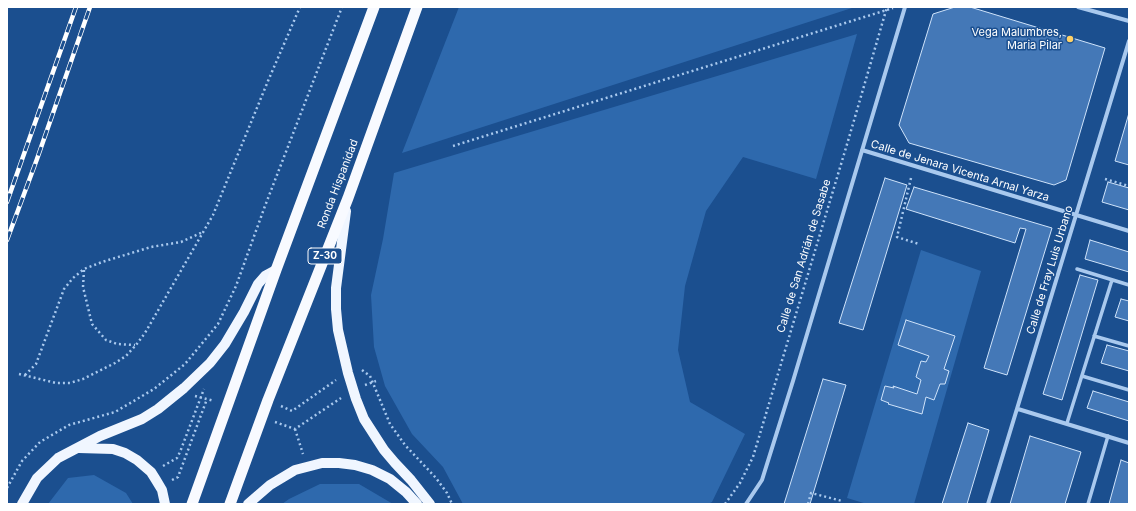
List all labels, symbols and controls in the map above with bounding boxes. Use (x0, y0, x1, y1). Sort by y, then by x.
place label: Vega Malumbres, Maria Pilar (972, 26, 1062, 52)
marker: Vega Malumbres, Maria Pilar (1065, 34, 1075, 44)
street label: Calle de Jenara Vicenta Arnal Yarza (869, 137, 1051, 205)
street label: Ronda Hispanidad (315, 138, 361, 230)
street label: Calle de San Adrián de Sasabe (774, 178, 834, 334)
street label: Calle de Fray Luis Urbano (1024, 204, 1076, 336)
road number: Z-30 (308, 248, 342, 264)

